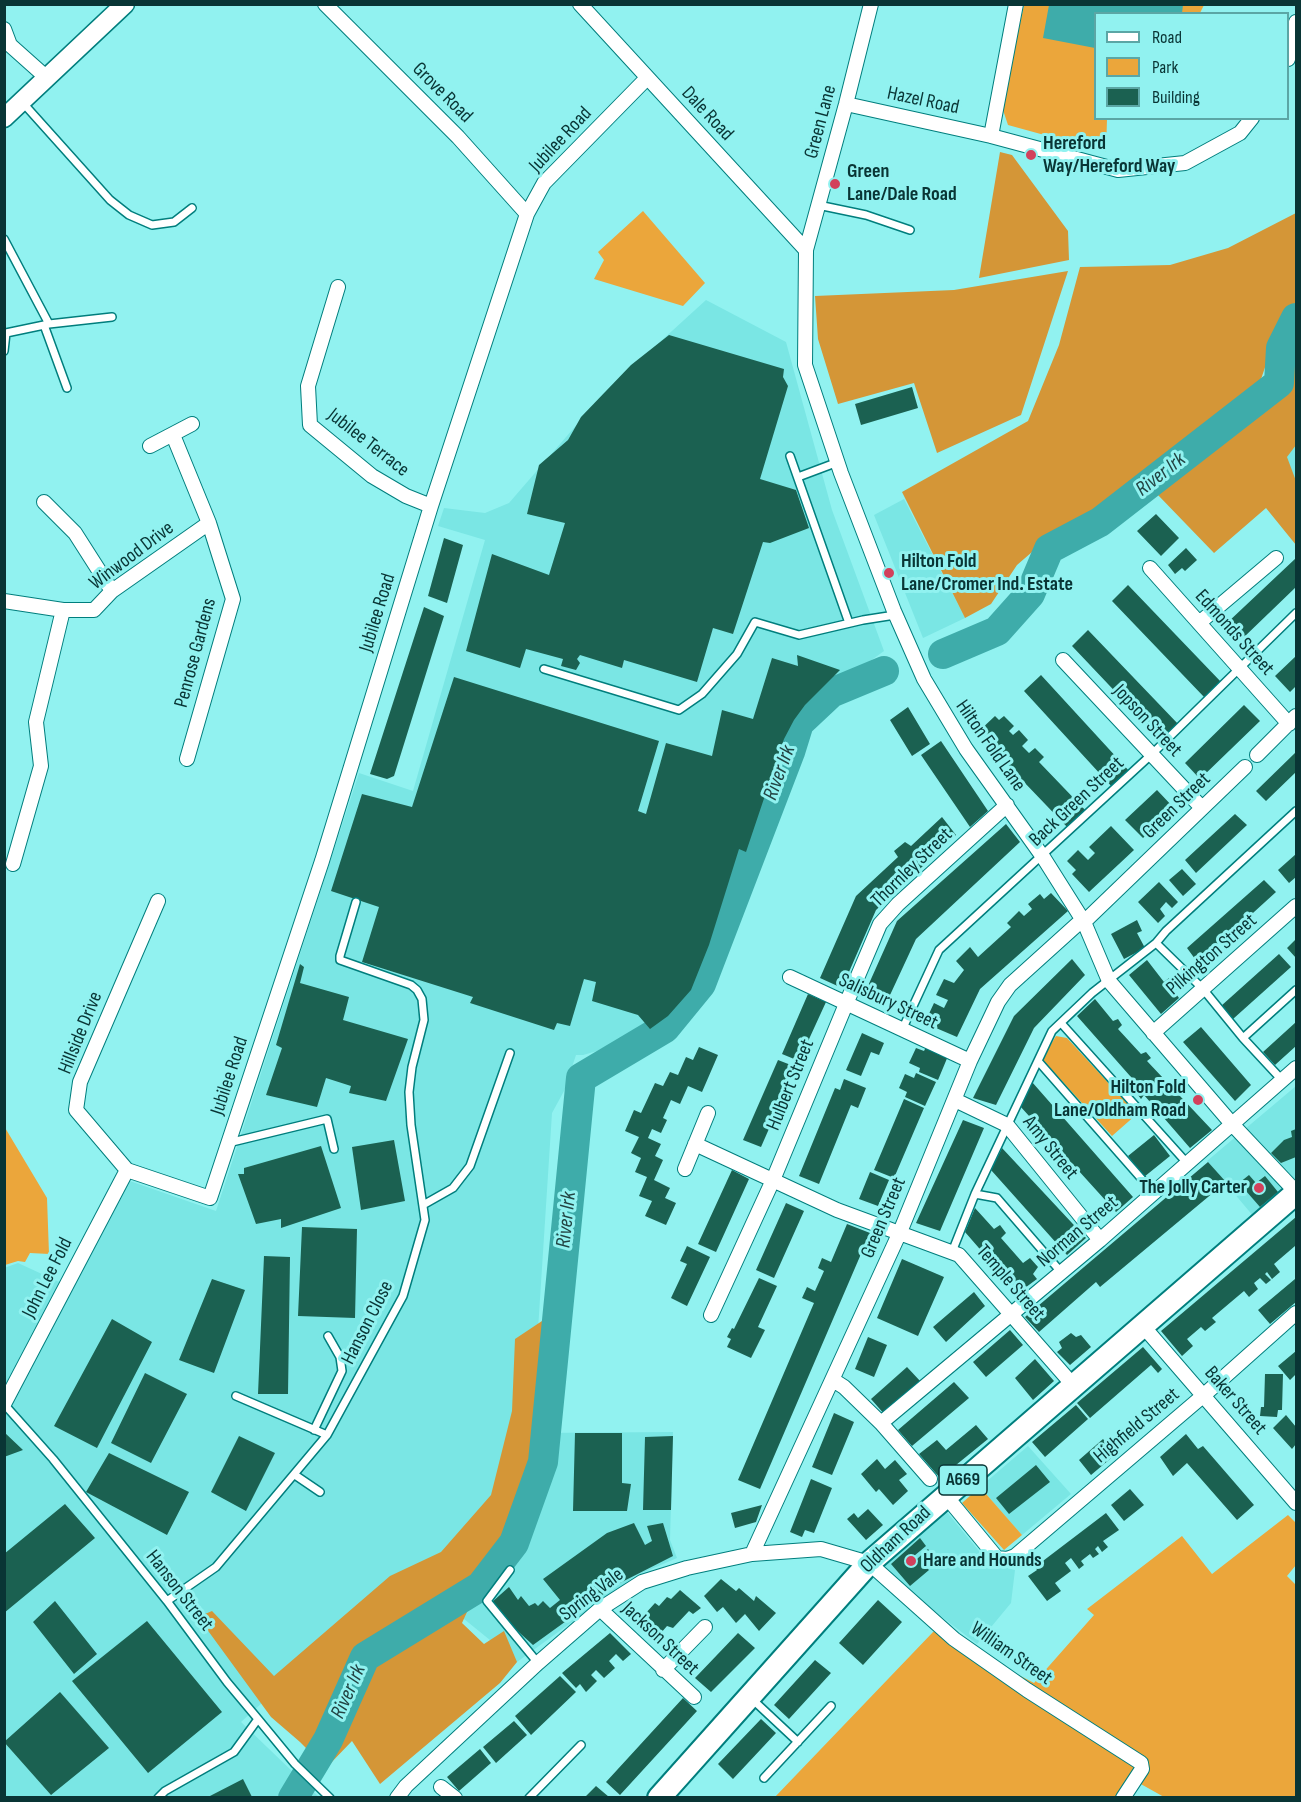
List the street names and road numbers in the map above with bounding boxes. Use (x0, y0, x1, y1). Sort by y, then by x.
street label: Grove Road (407, 58, 477, 128)
street label: Dale Road (676, 82, 738, 146)
street label: Hazel Road (885, 82, 961, 120)
street label: Green Lane (800, 83, 842, 161)
street label: Jubilee Road (525, 102, 597, 178)
street label: Jubilee Terrace (322, 404, 414, 482)
street label: Winwood Drive (85, 516, 179, 596)
street label: Jubilee Road (355, 571, 401, 655)
street label: Edmonds Street (1189, 585, 1279, 681)
street label: Penrose Gardens (170, 596, 222, 710)
street label: Jopson Street (1107, 680, 1187, 762)
street label: Hilton Fold Lane (950, 696, 1030, 796)
street label: Back Green Street (1025, 752, 1129, 852)
street label: Green Street (1138, 768, 1216, 844)
street label: Thornley Street (866, 823, 958, 913)
street label: Pilkington Street (1162, 909, 1262, 1001)
street label: Salisbury Street (834, 969, 942, 1035)
street label: Hillside Drive (54, 988, 108, 1078)
street label: Jubilee Road (206, 1034, 254, 1118)
street label: Hulbert Street (762, 1036, 820, 1134)
street label: Amy Street (1017, 1111, 1083, 1185)
street label: Green Street (856, 1174, 912, 1262)
street label: Norman Street (1032, 1191, 1124, 1273)
street label: John Lee Fold (18, 1234, 78, 1322)
street label: Temple Street (970, 1240, 1050, 1326)
street label: Hanson Close (337, 1277, 399, 1369)
street label: Baker Street (1199, 1362, 1271, 1440)
street label: Highfield Street (1089, 1383, 1185, 1469)
road number: A669 (939, 1465, 987, 1495)
street label: Oldham Road (856, 1501, 936, 1579)
street label: Hanson Street (140, 1546, 218, 1636)
street label: Spring Vale (555, 1563, 629, 1627)
street label: Jackson Street (616, 1597, 704, 1681)
street label: William Street (966, 1617, 1056, 1691)

